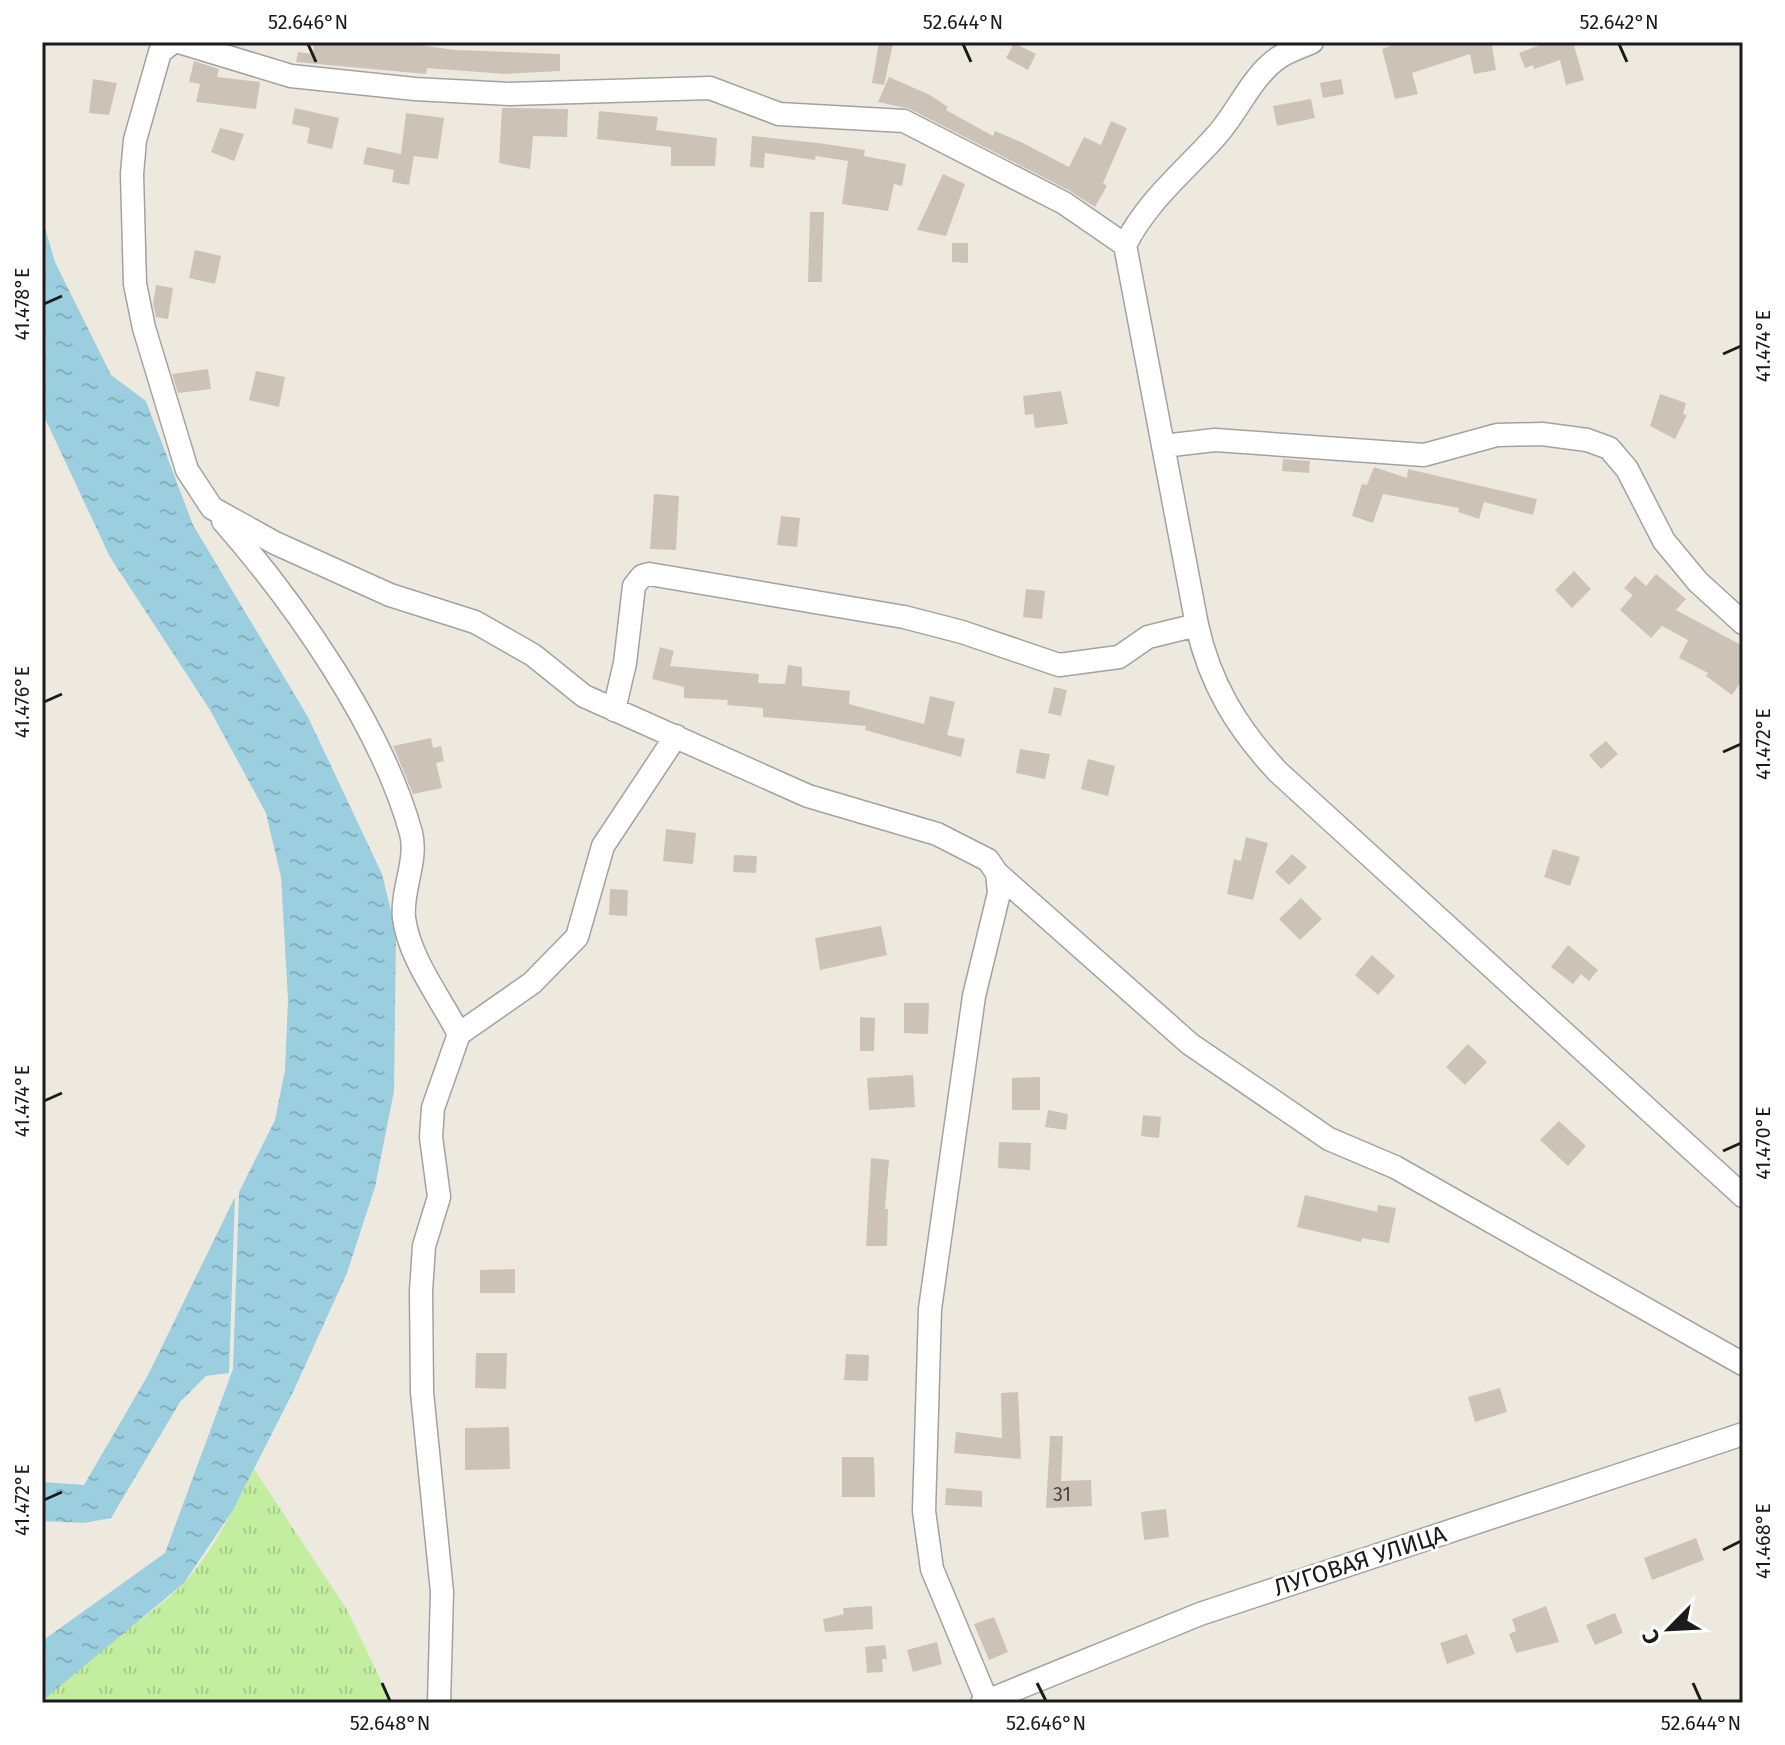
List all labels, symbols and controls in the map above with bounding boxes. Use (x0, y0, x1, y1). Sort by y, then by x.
text: 52.646°N (268, 10, 348, 34)
text: 52.644°N (923, 10, 1003, 34)
text: 52.642°N (1579, 10, 1659, 34)
text: 41.478°E (10, 267, 34, 341)
text: 41.474°E (1751, 310, 1775, 382)
text: 41.476°E (10, 666, 34, 738)
text: 41.472°E (1751, 708, 1775, 780)
text: 41.474°E (10, 1065, 34, 1137)
text: 41.470°E (1751, 1106, 1775, 1180)
text: 41.472°E (10, 1464, 34, 1536)
house number: 31 (1053, 1482, 1071, 1506)
text: 41.468°E (1751, 1503, 1775, 1579)
street label: ЛУГОВАЯ УЛИЦА (1270, 1520, 1450, 1602)
north arrow (1629, 1589, 1709, 1669)
text: С (1636, 1625, 1666, 1648)
text: 52.648°N (350, 1711, 430, 1735)
text: 52.646°N (1006, 1711, 1086, 1735)
text: 52.644°N (1661, 1711, 1741, 1735)

